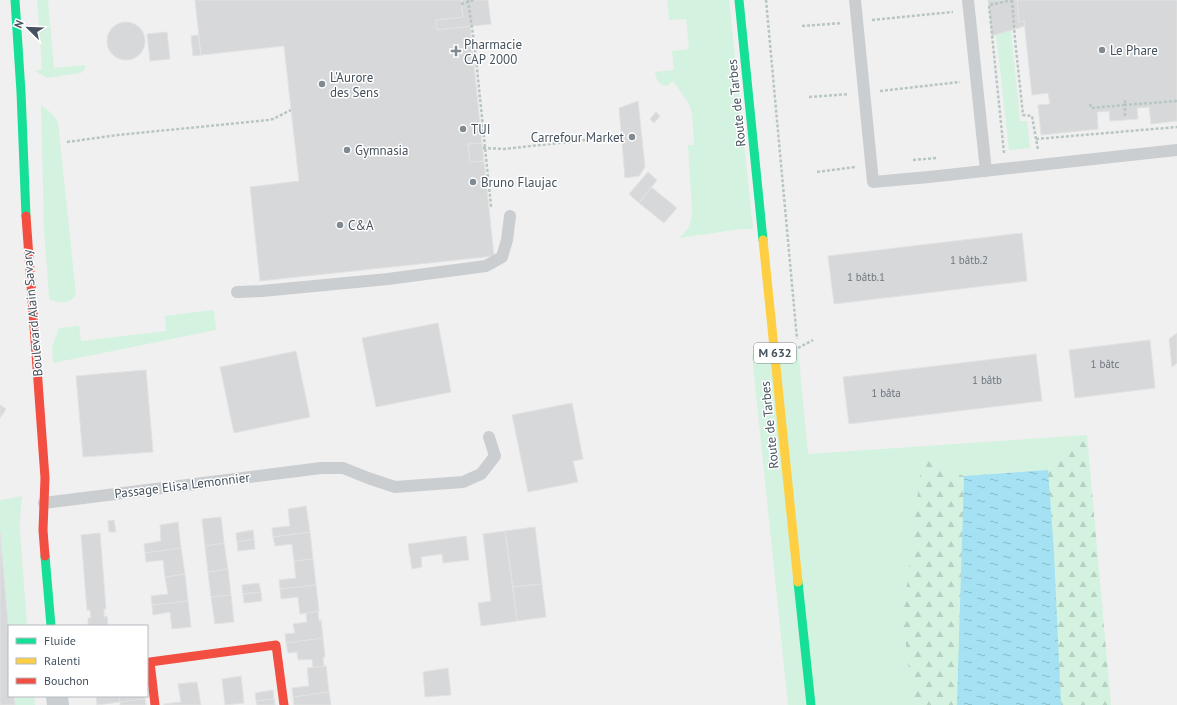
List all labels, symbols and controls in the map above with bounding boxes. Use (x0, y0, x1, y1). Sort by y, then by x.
north arrow (8, 8, 48, 48)
text: N (11, 18, 27, 30)
place label: Pharmacie CAP 2000 (464, 36, 522, 68)
place label: Le Phare (1110, 42, 1158, 59)
marker: Le Phare (1097, 45, 1107, 55)
marker: Pharmacie CAP 2000 (451, 46, 461, 56)
street label: Route de Tarbes (723, 58, 750, 148)
place label: L'Aurore des Sens (330, 69, 379, 101)
marker: L'Aurore des Sens (317, 79, 327, 89)
place label: TUI (471, 121, 490, 138)
marker: TUI (458, 124, 468, 134)
place label: Carrefour Market (531, 129, 625, 146)
marker: Carrefour Market (627, 132, 637, 142)
place label: Gymnasia (355, 142, 409, 159)
marker: Gymnasia (342, 145, 352, 155)
place label: Bruno Flaujac (481, 174, 557, 191)
marker: Bruno Flaujac (468, 177, 478, 187)
place label: C&A (348, 217, 374, 234)
marker: C&A (335, 220, 345, 230)
street label: Boulevard Alain Savary (18, 249, 47, 377)
house number: 1 bâtb.2 (950, 253, 988, 267)
house number: 1 bâtb.1 (847, 270, 885, 284)
road number: M 632 (754, 343, 796, 363)
house number: 1 bâtc (1091, 357, 1119, 371)
house number: 1 bâtb (972, 373, 1002, 387)
street label: Route de Tarbes (756, 380, 783, 470)
house number: 1 bâta (871, 386, 901, 400)
street label: Passage Elisa Lemonnier (113, 469, 251, 502)
legend (8, 625, 148, 697)
text: Fluide (44, 633, 76, 648)
text: Ralenti (44, 653, 80, 668)
text: Bouchon (44, 673, 89, 688)

